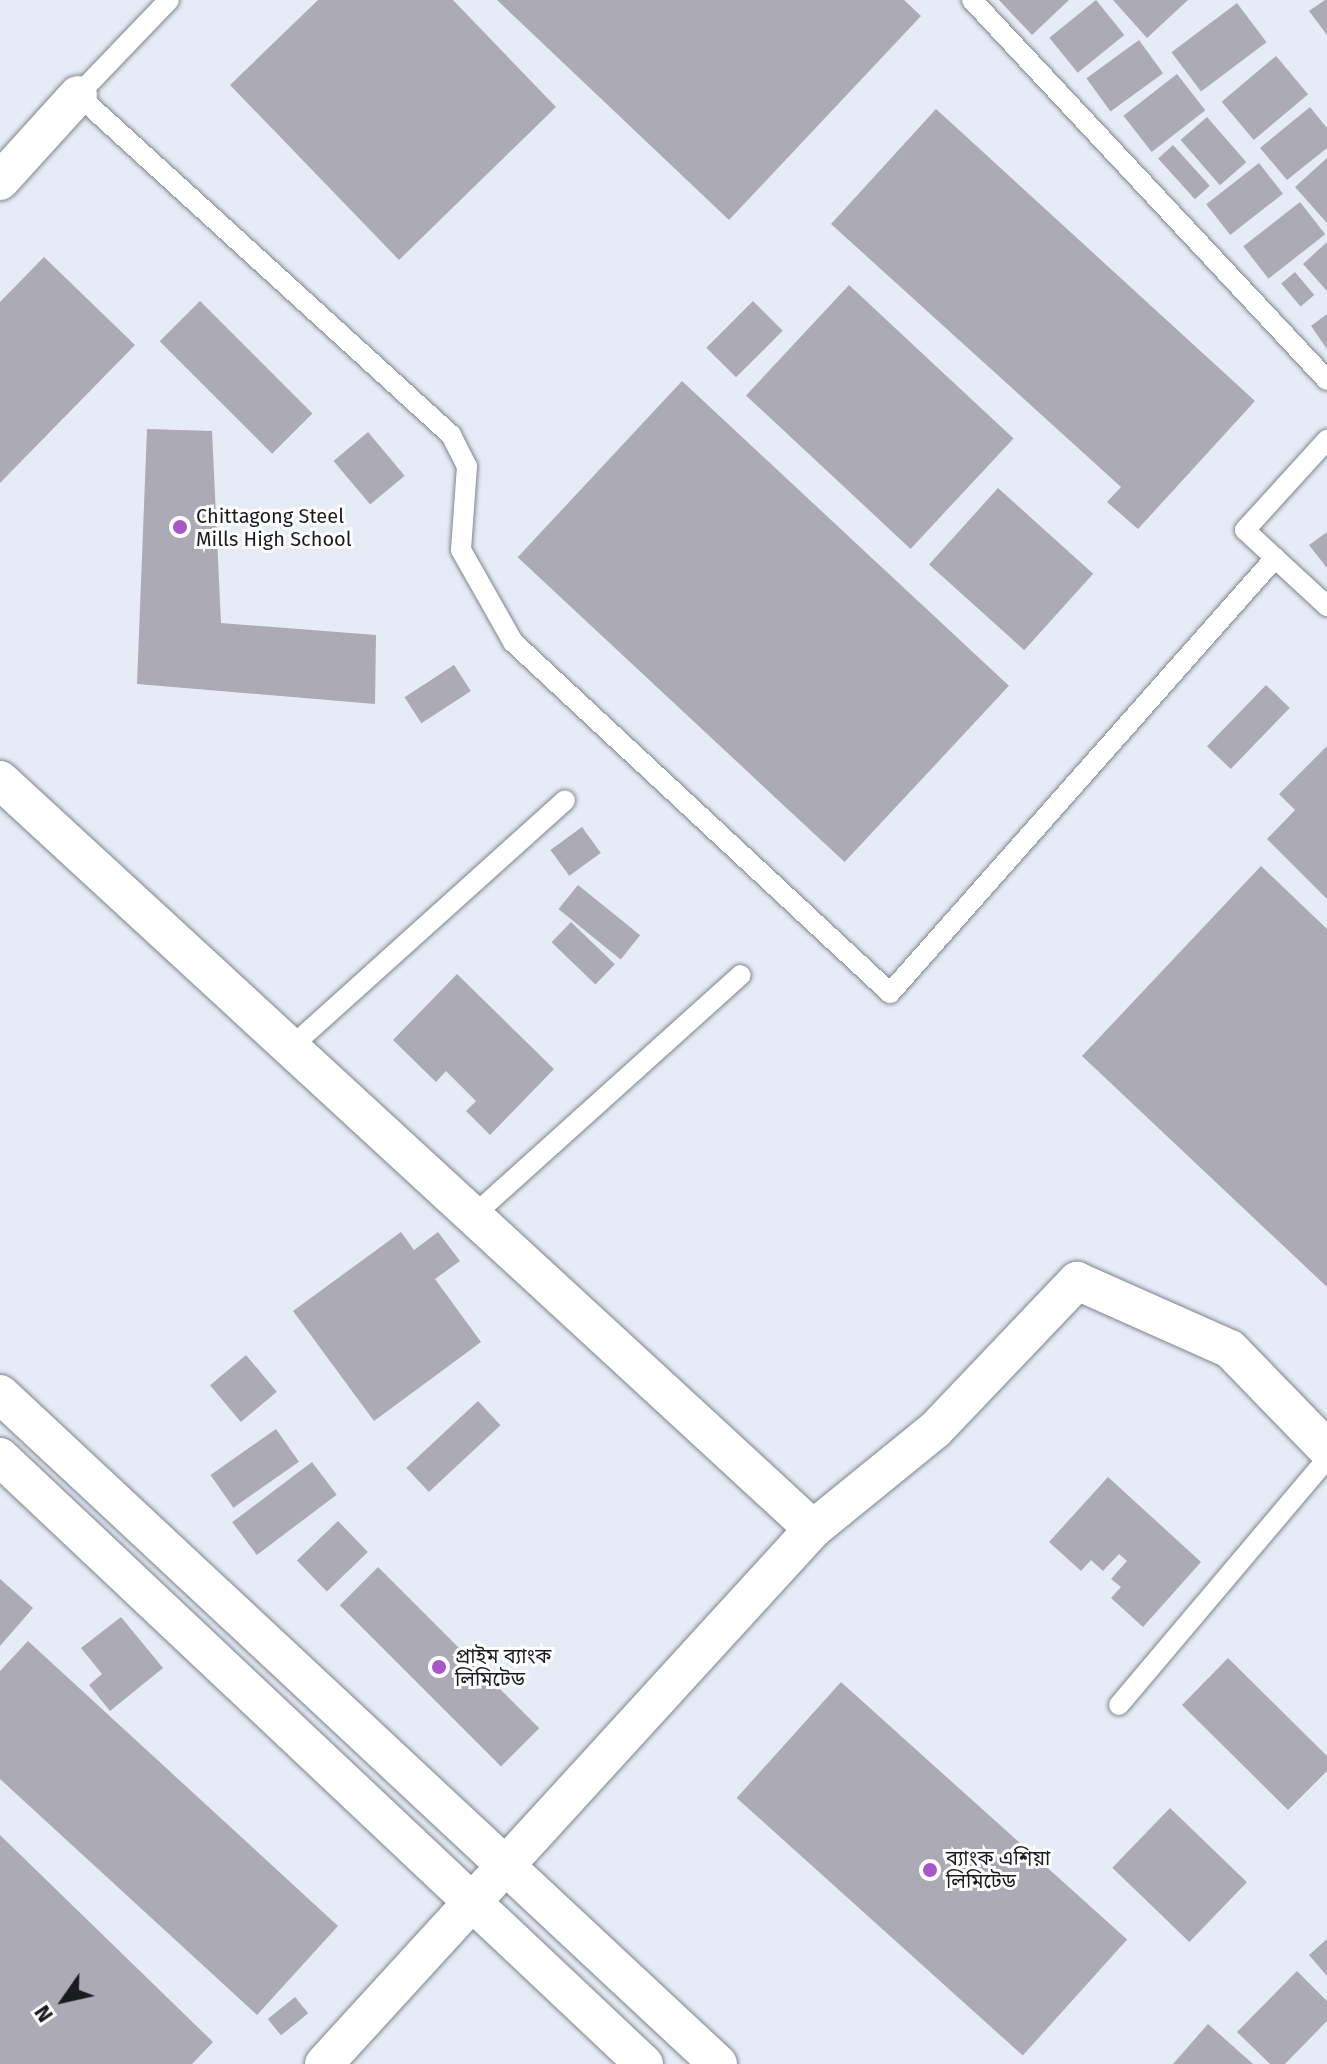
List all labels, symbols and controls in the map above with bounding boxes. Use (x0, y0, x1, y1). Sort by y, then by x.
place label: Chittagong Steel Mills High School (196, 504, 352, 551)
marker: Chittagong Steel Mills High School (171, 518, 189, 536)
place label: প্রাইম ব্যাংক লিমিটেড (455, 1644, 551, 1691)
marker: প্রাইম ব্যাংক লিমিটেড (430, 1658, 448, 1676)
place label: ব্যাংক এশিয়া লিমিটেড (946, 1846, 1050, 1893)
marker: ব্যাংক এশিয়া লিমিটেড (921, 1861, 939, 1879)
north arrow (24, 1960, 104, 2040)
text: N (28, 2000, 59, 2027)

